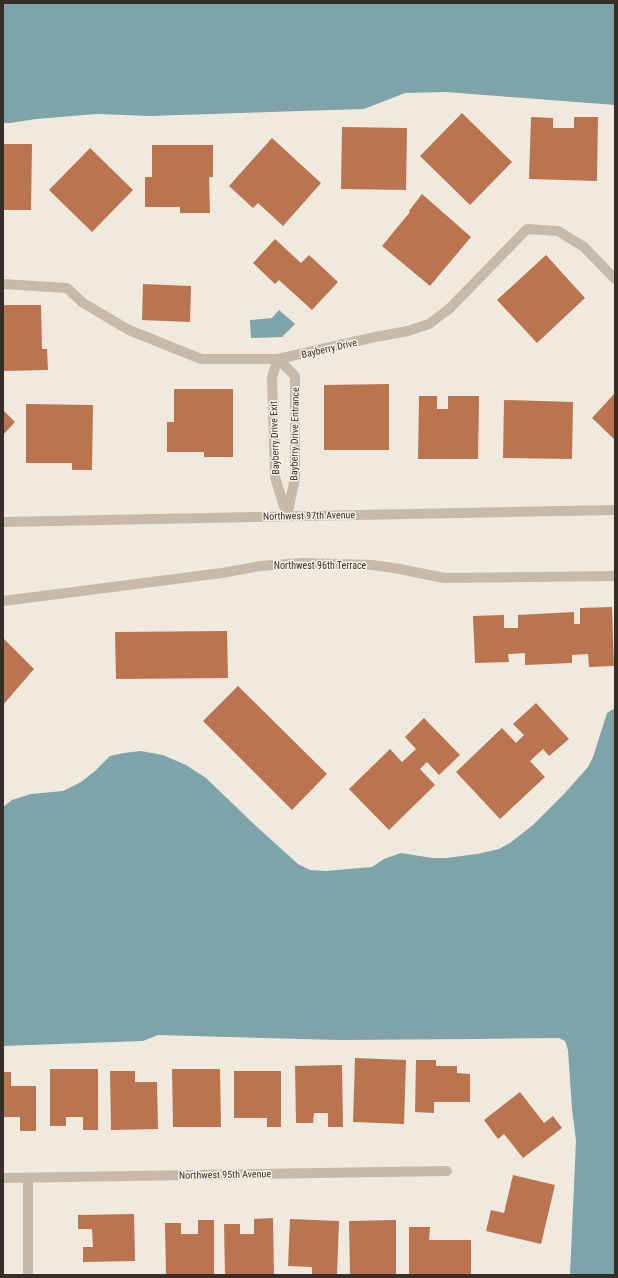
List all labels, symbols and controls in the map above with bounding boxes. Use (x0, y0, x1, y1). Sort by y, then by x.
street label: Bayberry Drive (300, 337, 358, 360)
street label: Bayberry Drive Entrance (288, 387, 301, 481)
street label: Bayberry Drive Exit (268, 401, 281, 475)
street label: Northwest 97th Avenue (263, 509, 355, 522)
street label: Northwest 96th Terrace (274, 560, 367, 571)
street label: Northwest 95th Avenue (179, 1168, 271, 1181)

